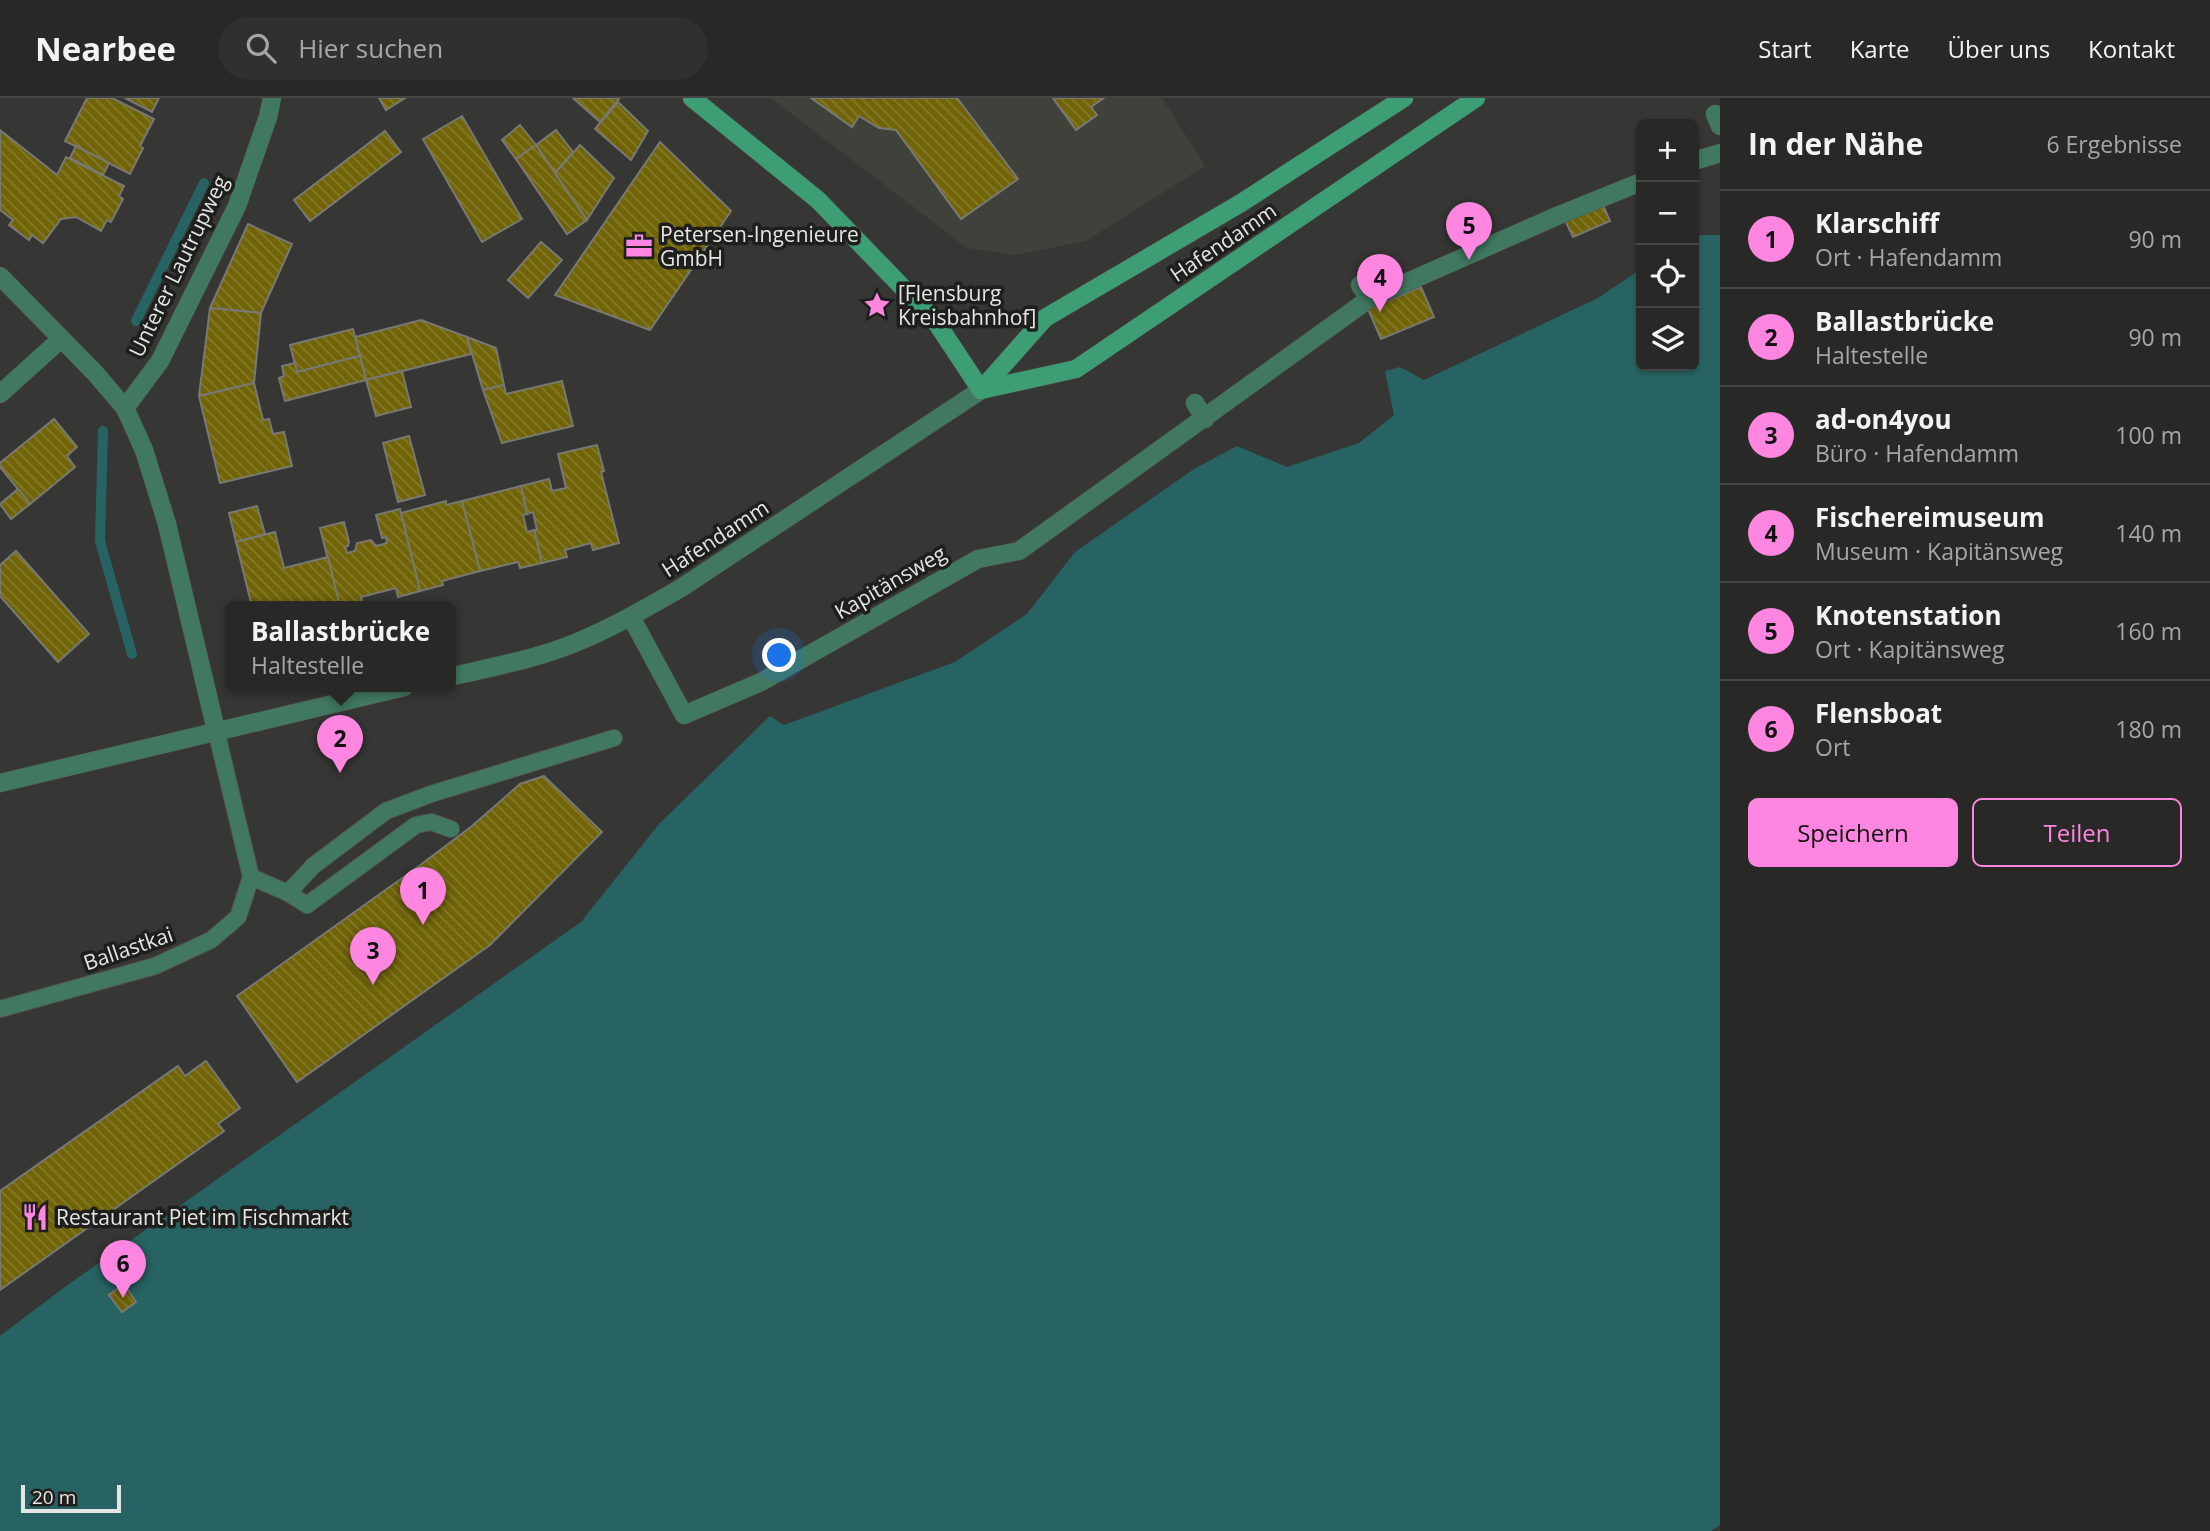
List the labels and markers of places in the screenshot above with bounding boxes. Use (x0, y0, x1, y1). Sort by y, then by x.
pin: 5 (1446, 202, 1492, 260)
place label: Petersen-Ingenieure GmbH (660, 220, 859, 272)
office icon: Petersen-Ingenieure GmbH (624, 231, 654, 261)
pin: 4 (1357, 254, 1403, 312)
place label: [Flensburg Kreisbahnhof] (898, 279, 1036, 331)
place icon: [Flensburg Kreisbahnhof] (862, 290, 892, 320)
pin: 2 (317, 715, 363, 773)
pin: 1 (400, 867, 446, 925)
pin: 3 (350, 927, 396, 985)
restaurant icon: Restaurant Piet im Fischmarkt (20, 1202, 50, 1232)
place label: Restaurant Piet im Fischmarkt (56, 1203, 349, 1231)
pin: 6 (100, 1240, 146, 1298)

